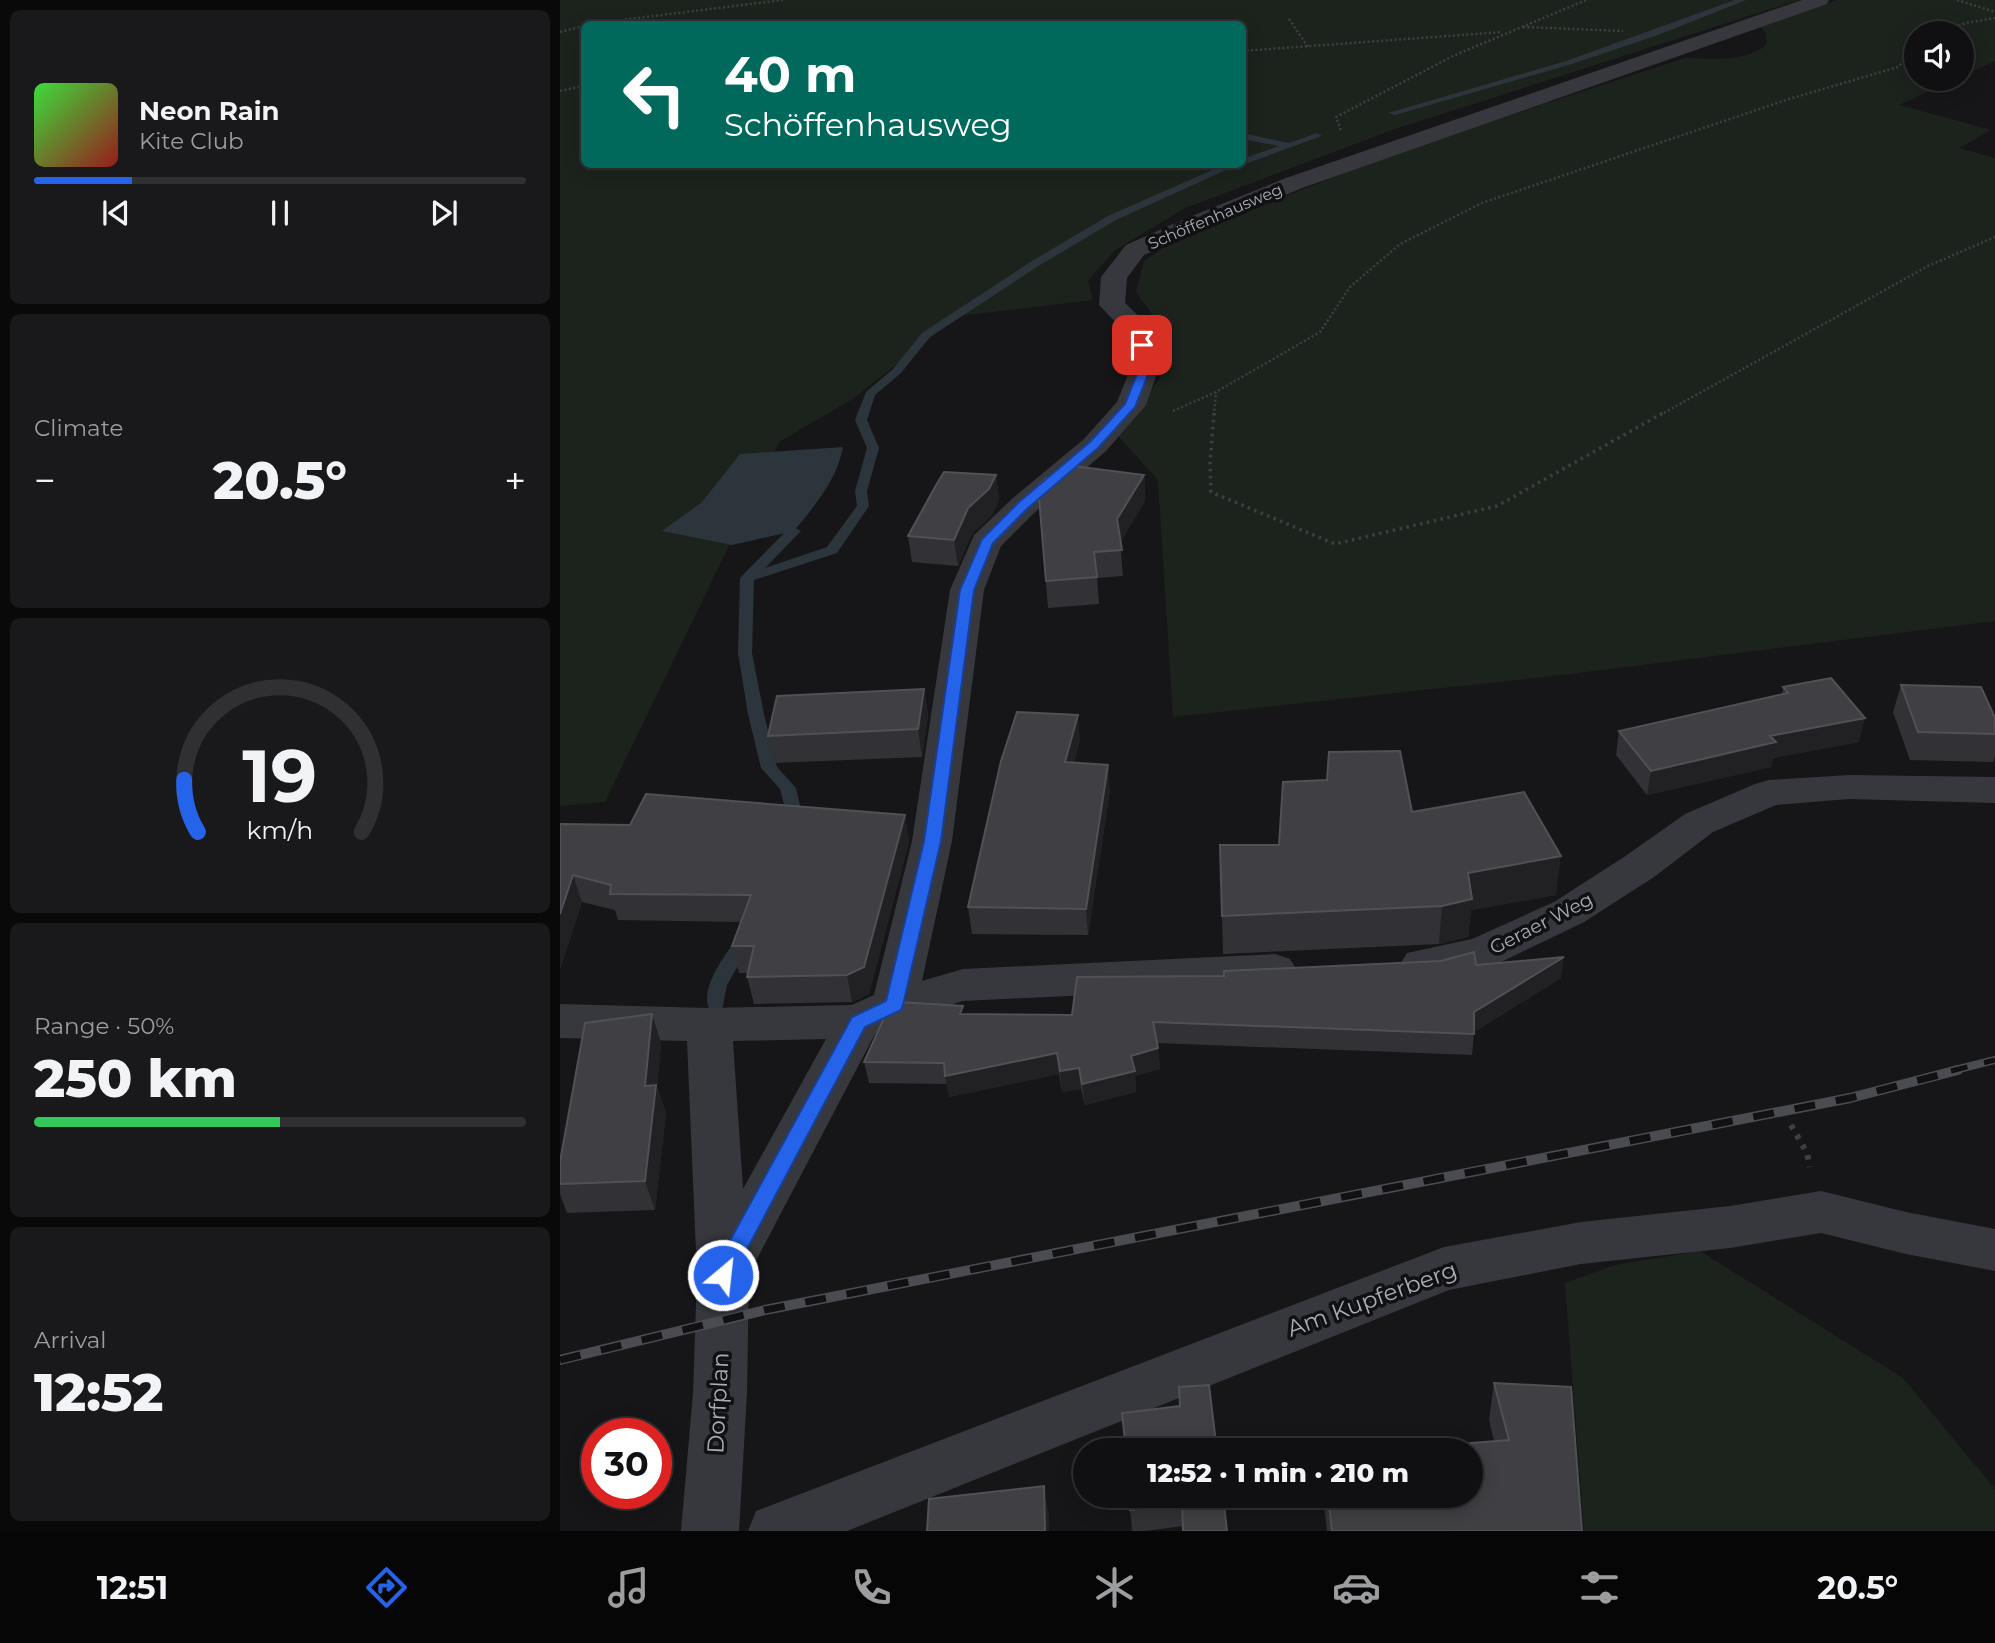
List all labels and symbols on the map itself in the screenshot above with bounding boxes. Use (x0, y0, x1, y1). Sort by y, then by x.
street label: Schöffenhausweg (1145, 180, 1285, 253)
pin (1112, 315, 1172, 375)
street label: Geraer Weg (1486, 888, 1597, 959)
position arrow (686, 1238, 760, 1312)
street label: Am Kupferberg (1283, 1255, 1461, 1343)
street label: Dorfplan (701, 1352, 735, 1454)
speed limit sign: 30 (581, 1418, 672, 1509)

